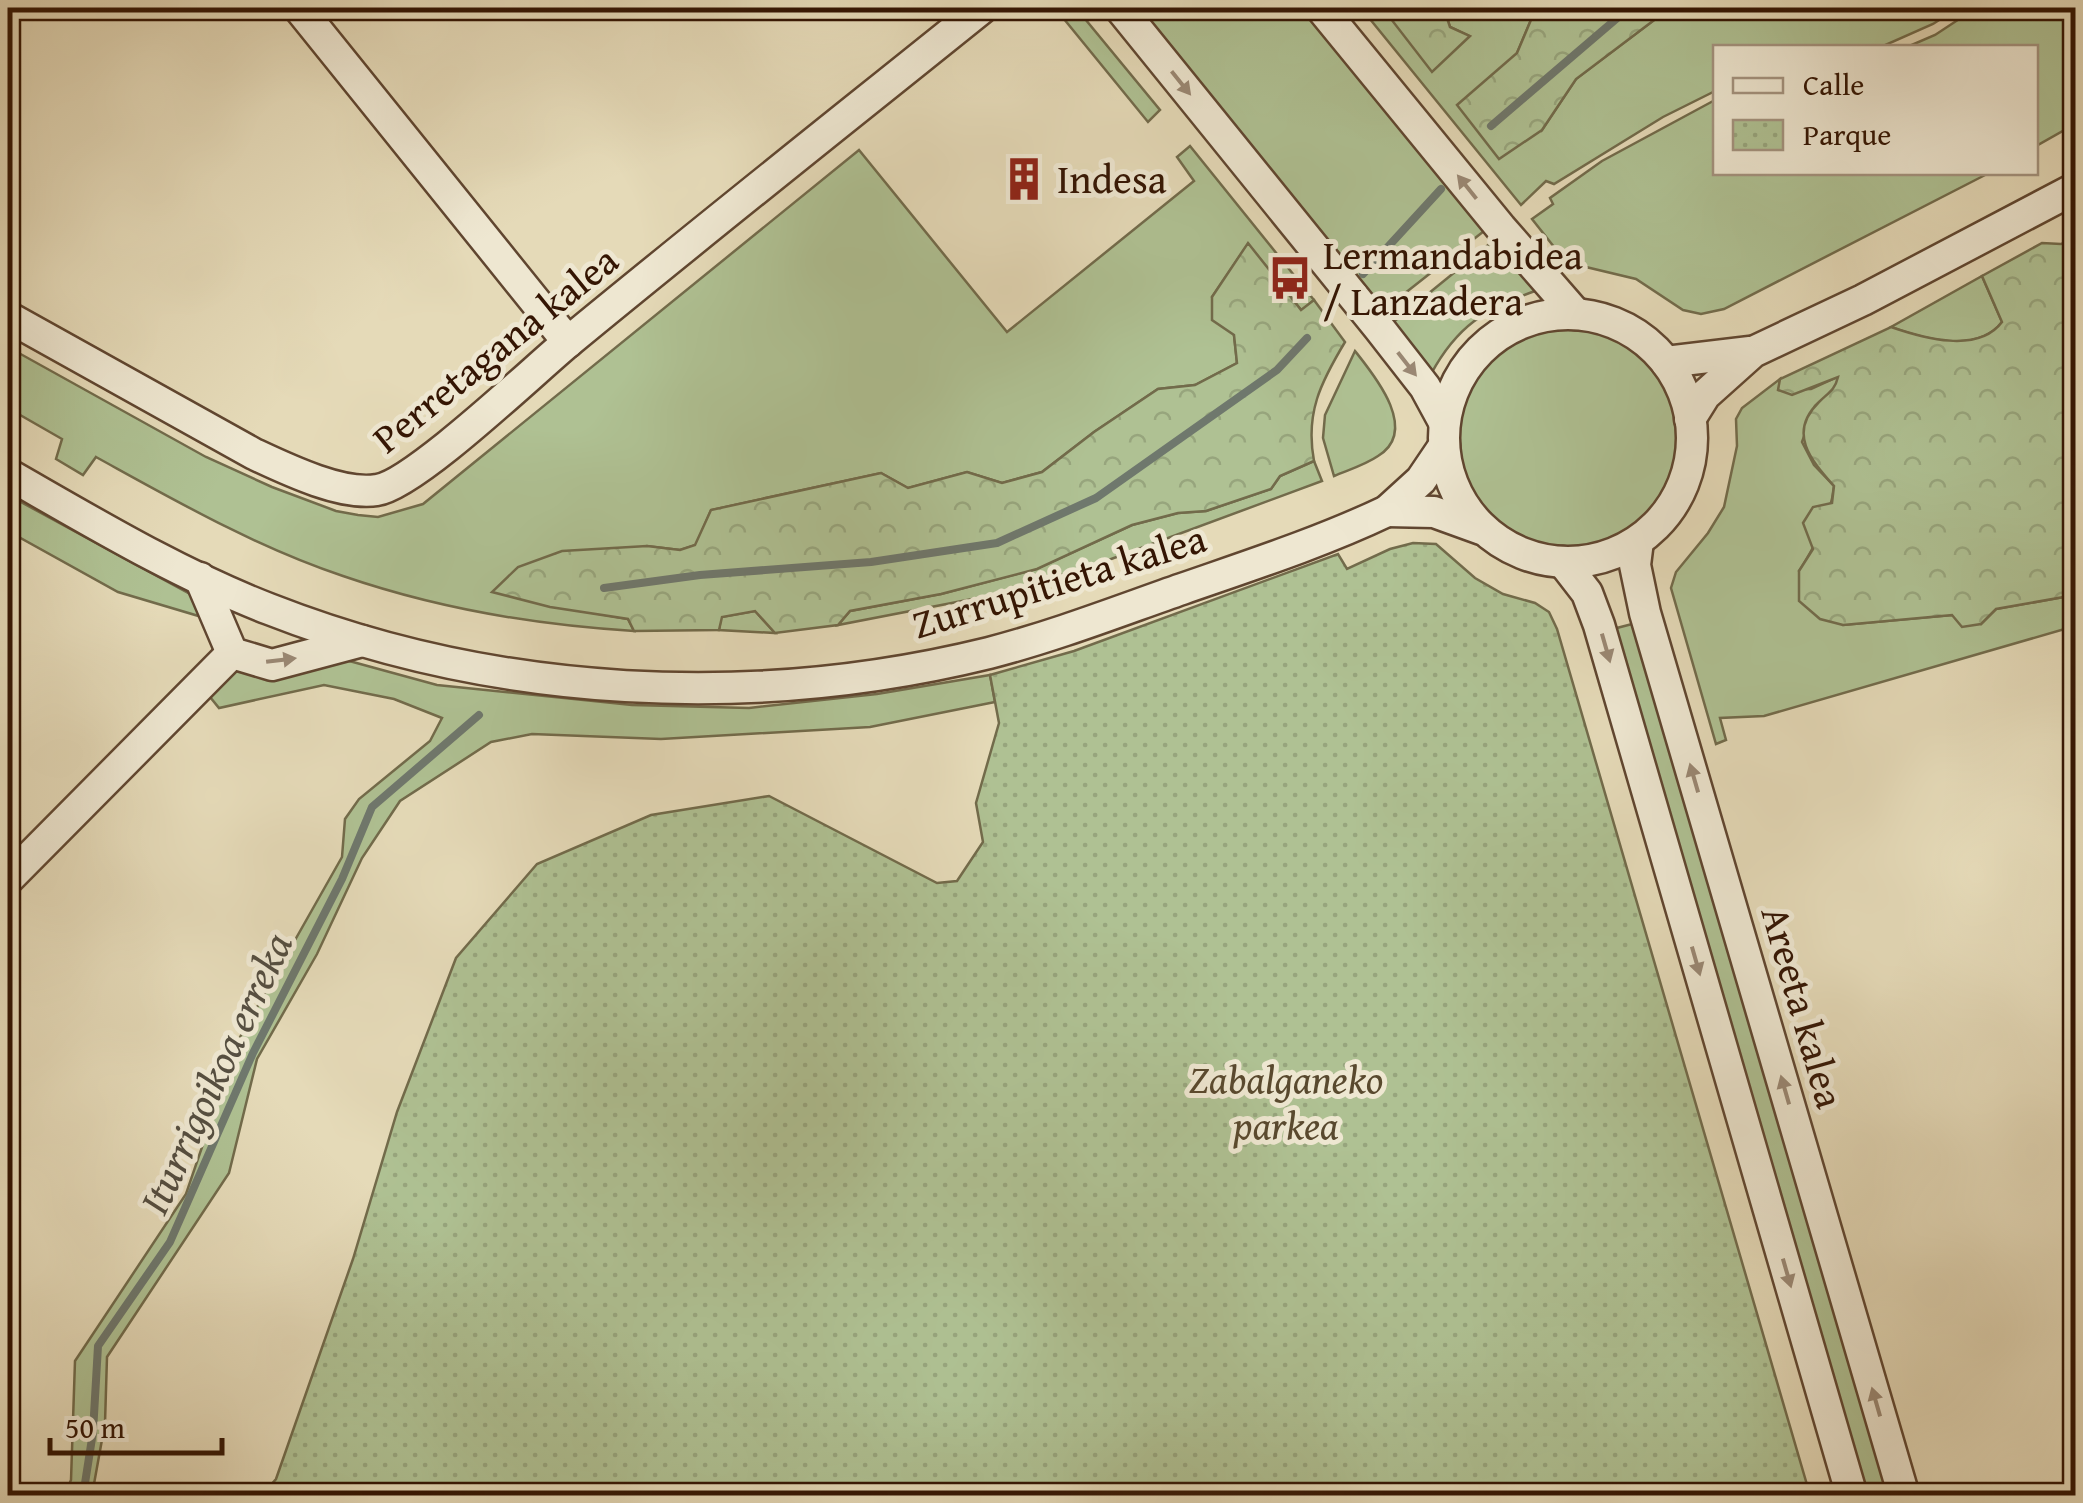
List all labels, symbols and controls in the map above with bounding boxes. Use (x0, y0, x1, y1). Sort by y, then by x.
legend (1713, 45, 2038, 175)
text: Calle (1803, 62, 1864, 106)
one-way arrow (1170, 71, 1191, 96)
text: Parque (1803, 112, 1891, 156)
place label: Indesa (1057, 149, 1167, 208)
building icon: Indesa (1000, 155, 1048, 203)
one-way arrow (1457, 174, 1478, 199)
place label: Lermandabidea / Lanzadera (1323, 225, 1583, 330)
street label: Perretagana kalea (359, 231, 630, 466)
bus stop icon: Lermandabidea / Lanzadera (1266, 254, 1314, 302)
one-way arrow (1396, 351, 1416, 377)
street label: Zurrupitieta kalea (905, 508, 1213, 653)
one-way arrow (1599, 634, 1614, 664)
one-way arrow (266, 652, 297, 668)
one-way arrow (1686, 762, 1701, 793)
street label: Areeta kalea (1747, 899, 1860, 1115)
water label: Iturrigoikoa erreka (123, 921, 307, 1224)
one-way arrow (1689, 946, 1704, 977)
park label: Zabalganeko parkea (1189, 1049, 1383, 1154)
one-way arrow (1777, 1074, 1792, 1105)
one-way arrow (1779, 1258, 1795, 1289)
one-way arrow (1868, 1386, 1883, 1417)
scale bar (50, 1393, 222, 1455)
text: 50 m (65, 1405, 125, 1449)

